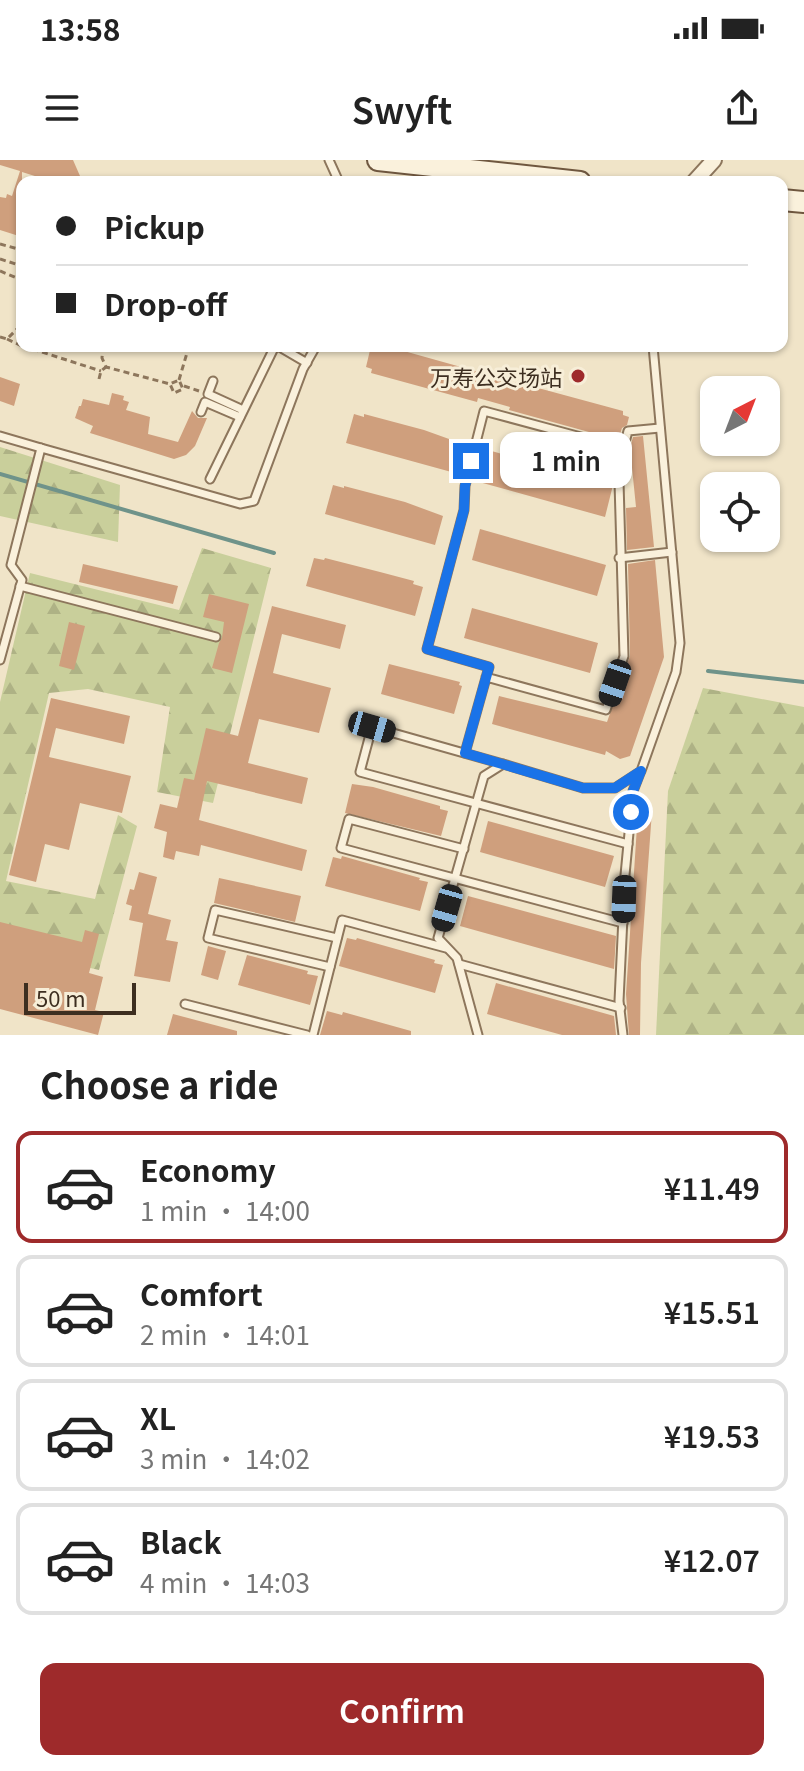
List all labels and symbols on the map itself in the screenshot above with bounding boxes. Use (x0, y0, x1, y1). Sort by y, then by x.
place label: 万寿公交场站 (430, 360, 562, 392)
marker: 万寿公交场站 (569, 367, 587, 385)
north arrow (700, 376, 780, 456)
callout: 1 min (499, 433, 631, 489)
route end (453, 443, 489, 479)
car (596, 656, 634, 710)
car (346, 709, 398, 745)
route start (613, 794, 649, 830)
car (611, 875, 637, 923)
car (429, 882, 465, 934)
scale bar (24, 979, 136, 1015)

